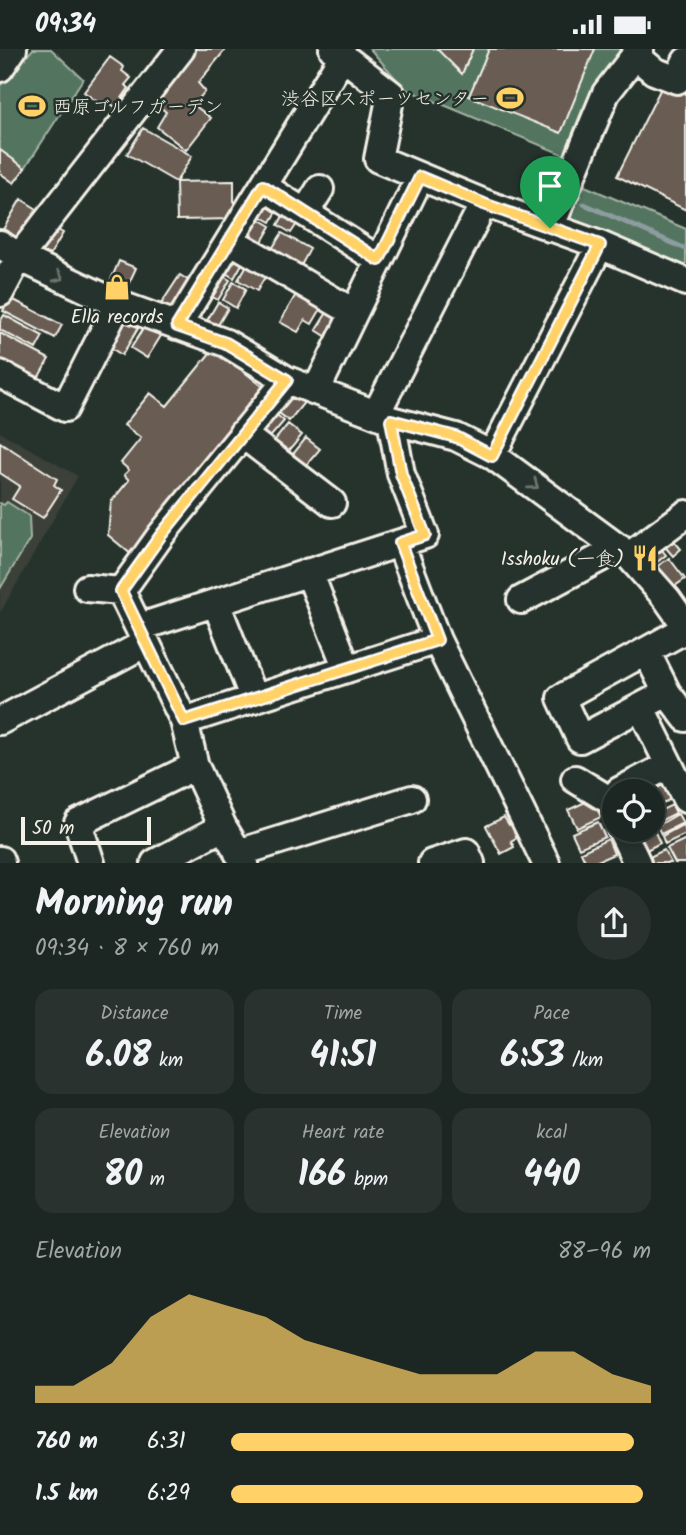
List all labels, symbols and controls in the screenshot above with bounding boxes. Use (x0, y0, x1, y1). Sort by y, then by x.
text: 09:34 (35, 4, 96, 46)
sports icon: 渋谷区スポーツセンター (495, 83, 525, 113)
place label: 渋谷区スポーツセンター (281, 85, 489, 115)
sports icon: 西原ゴルフガーデン (17, 91, 47, 121)
place label: 西原ゴルフガーデン (53, 93, 223, 123)
pin (520, 156, 580, 228)
icon: arrive (531, 167, 569, 205)
one-way arrow (52, 268, 65, 282)
shop icon: Ella records (102, 272, 132, 302)
place label: Ella records (71, 303, 163, 333)
one-way arrow (526, 477, 539, 490)
restaurant icon: Isshoku (一食) (630, 543, 660, 573)
place label: Isshoku (一食) (501, 545, 624, 575)
map controls (602, 779, 665, 842)
button: locate (602, 779, 665, 842)
scale bar (21, 814, 150, 846)
text: 50 m (32, 814, 74, 844)
text: Morning run (35, 875, 233, 935)
button: share (577, 886, 651, 960)
text: 09:34 · 8 × 760 m (35, 931, 219, 967)
text: Distance (100, 999, 168, 1029)
text: Time (324, 999, 362, 1029)
text: Pace (534, 999, 570, 1029)
text: 6.08 (86, 1029, 151, 1085)
text: 41:51 (310, 1029, 376, 1085)
text: 6:53 (500, 1029, 565, 1085)
text: km (151, 1046, 183, 1076)
text: /km (565, 1046, 603, 1076)
text: Elevation (98, 1118, 170, 1148)
text: Heart rate (302, 1118, 384, 1148)
text: kcal (536, 1118, 567, 1148)
text: 80 (104, 1148, 142, 1204)
text: 166 (298, 1148, 346, 1204)
text: 440 (524, 1148, 580, 1204)
text: m (142, 1165, 165, 1195)
text: bpm (346, 1165, 388, 1195)
text: Elevation (35, 1234, 122, 1270)
text: 88–96 m (558, 1234, 651, 1270)
text: 760 m (35, 1424, 98, 1460)
text: 6:31 (147, 1424, 186, 1460)
text: 1.5 km (35, 1476, 98, 1512)
text: 6:29 (147, 1476, 190, 1512)

